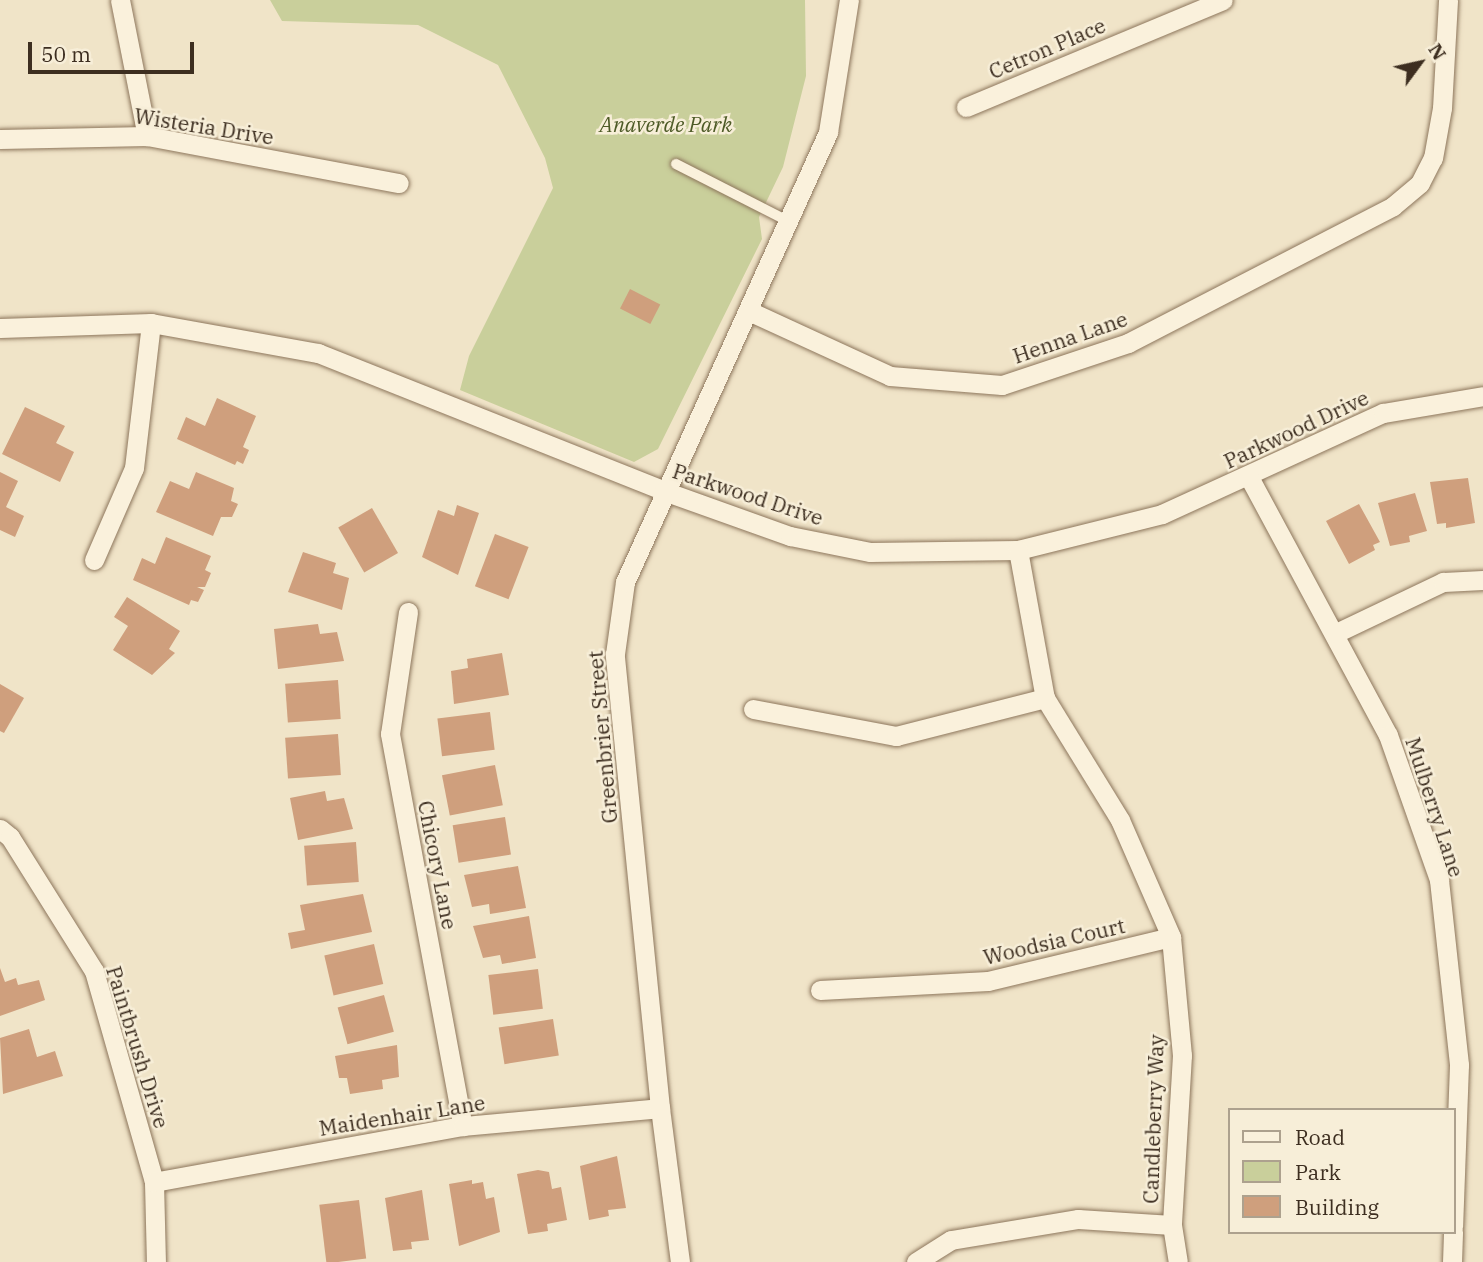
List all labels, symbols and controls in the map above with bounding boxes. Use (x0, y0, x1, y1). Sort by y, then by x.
street label: Cetron Place (985, 12, 1109, 84)
scale bar (32, 28, 198, 72)
north arrow (1385, 28, 1455, 98)
text: N (1423, 39, 1452, 64)
text: 50 m (41, 40, 91, 68)
street label: Wisteria Drive (133, 103, 275, 149)
park label: Anaverde Park (600, 111, 732, 137)
street label: Henna Lane (1009, 306, 1131, 368)
street label: Parkwood Drive (1220, 384, 1372, 474)
street label: Parkwood Drive (670, 458, 826, 530)
street label: Greenbrier Street (582, 650, 622, 824)
street label: Mulberry Lane (1401, 734, 1469, 880)
street label: Chicory Lane (413, 799, 463, 931)
street label: Woodsia Court (981, 912, 1127, 970)
street label: Paintbrush Drive (101, 963, 175, 1131)
street label: Candleberry Way (1137, 1034, 1169, 1204)
street label: Maidenhair Lane (317, 1089, 487, 1141)
legend (1228, 1108, 1455, 1234)
text: Road (1295, 1123, 1345, 1151)
text: Park (1295, 1158, 1341, 1186)
text: Building (1295, 1193, 1379, 1221)

